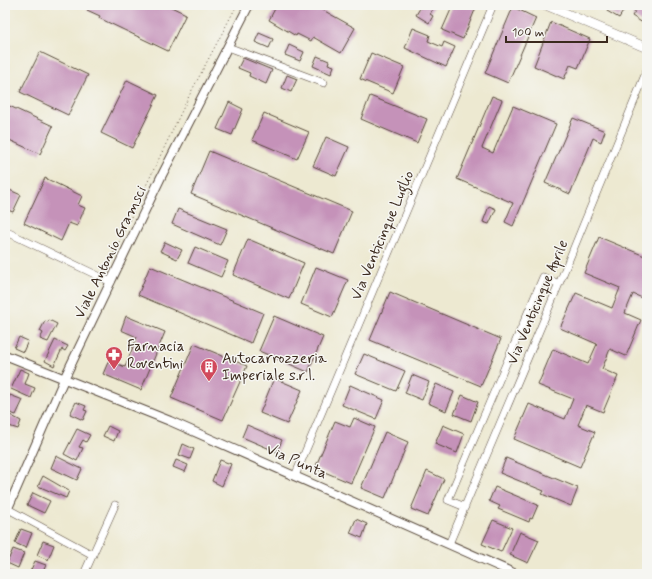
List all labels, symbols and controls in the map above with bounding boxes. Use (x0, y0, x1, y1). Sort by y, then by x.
scale bar (506, 18, 607, 44)
text: 100 m (512, 25, 544, 41)
street label: Via Venticinque Luglio (347, 168, 420, 304)
street label: Viale Antonio Gramsci (70, 183, 152, 322)
street label: Via Venticinque Aprile (503, 237, 574, 368)
place label: Farnacia Roventini (127, 337, 185, 374)
pharmacy icon: Farnacia Roventini (104, 345, 124, 370)
place label: Autocarrozzeria Imperiale s.r.l. (222, 349, 328, 386)
building icon: Autocarrozzeria Imperiale s.r.l. (199, 357, 219, 382)
street label: Via Punta (263, 440, 331, 484)

